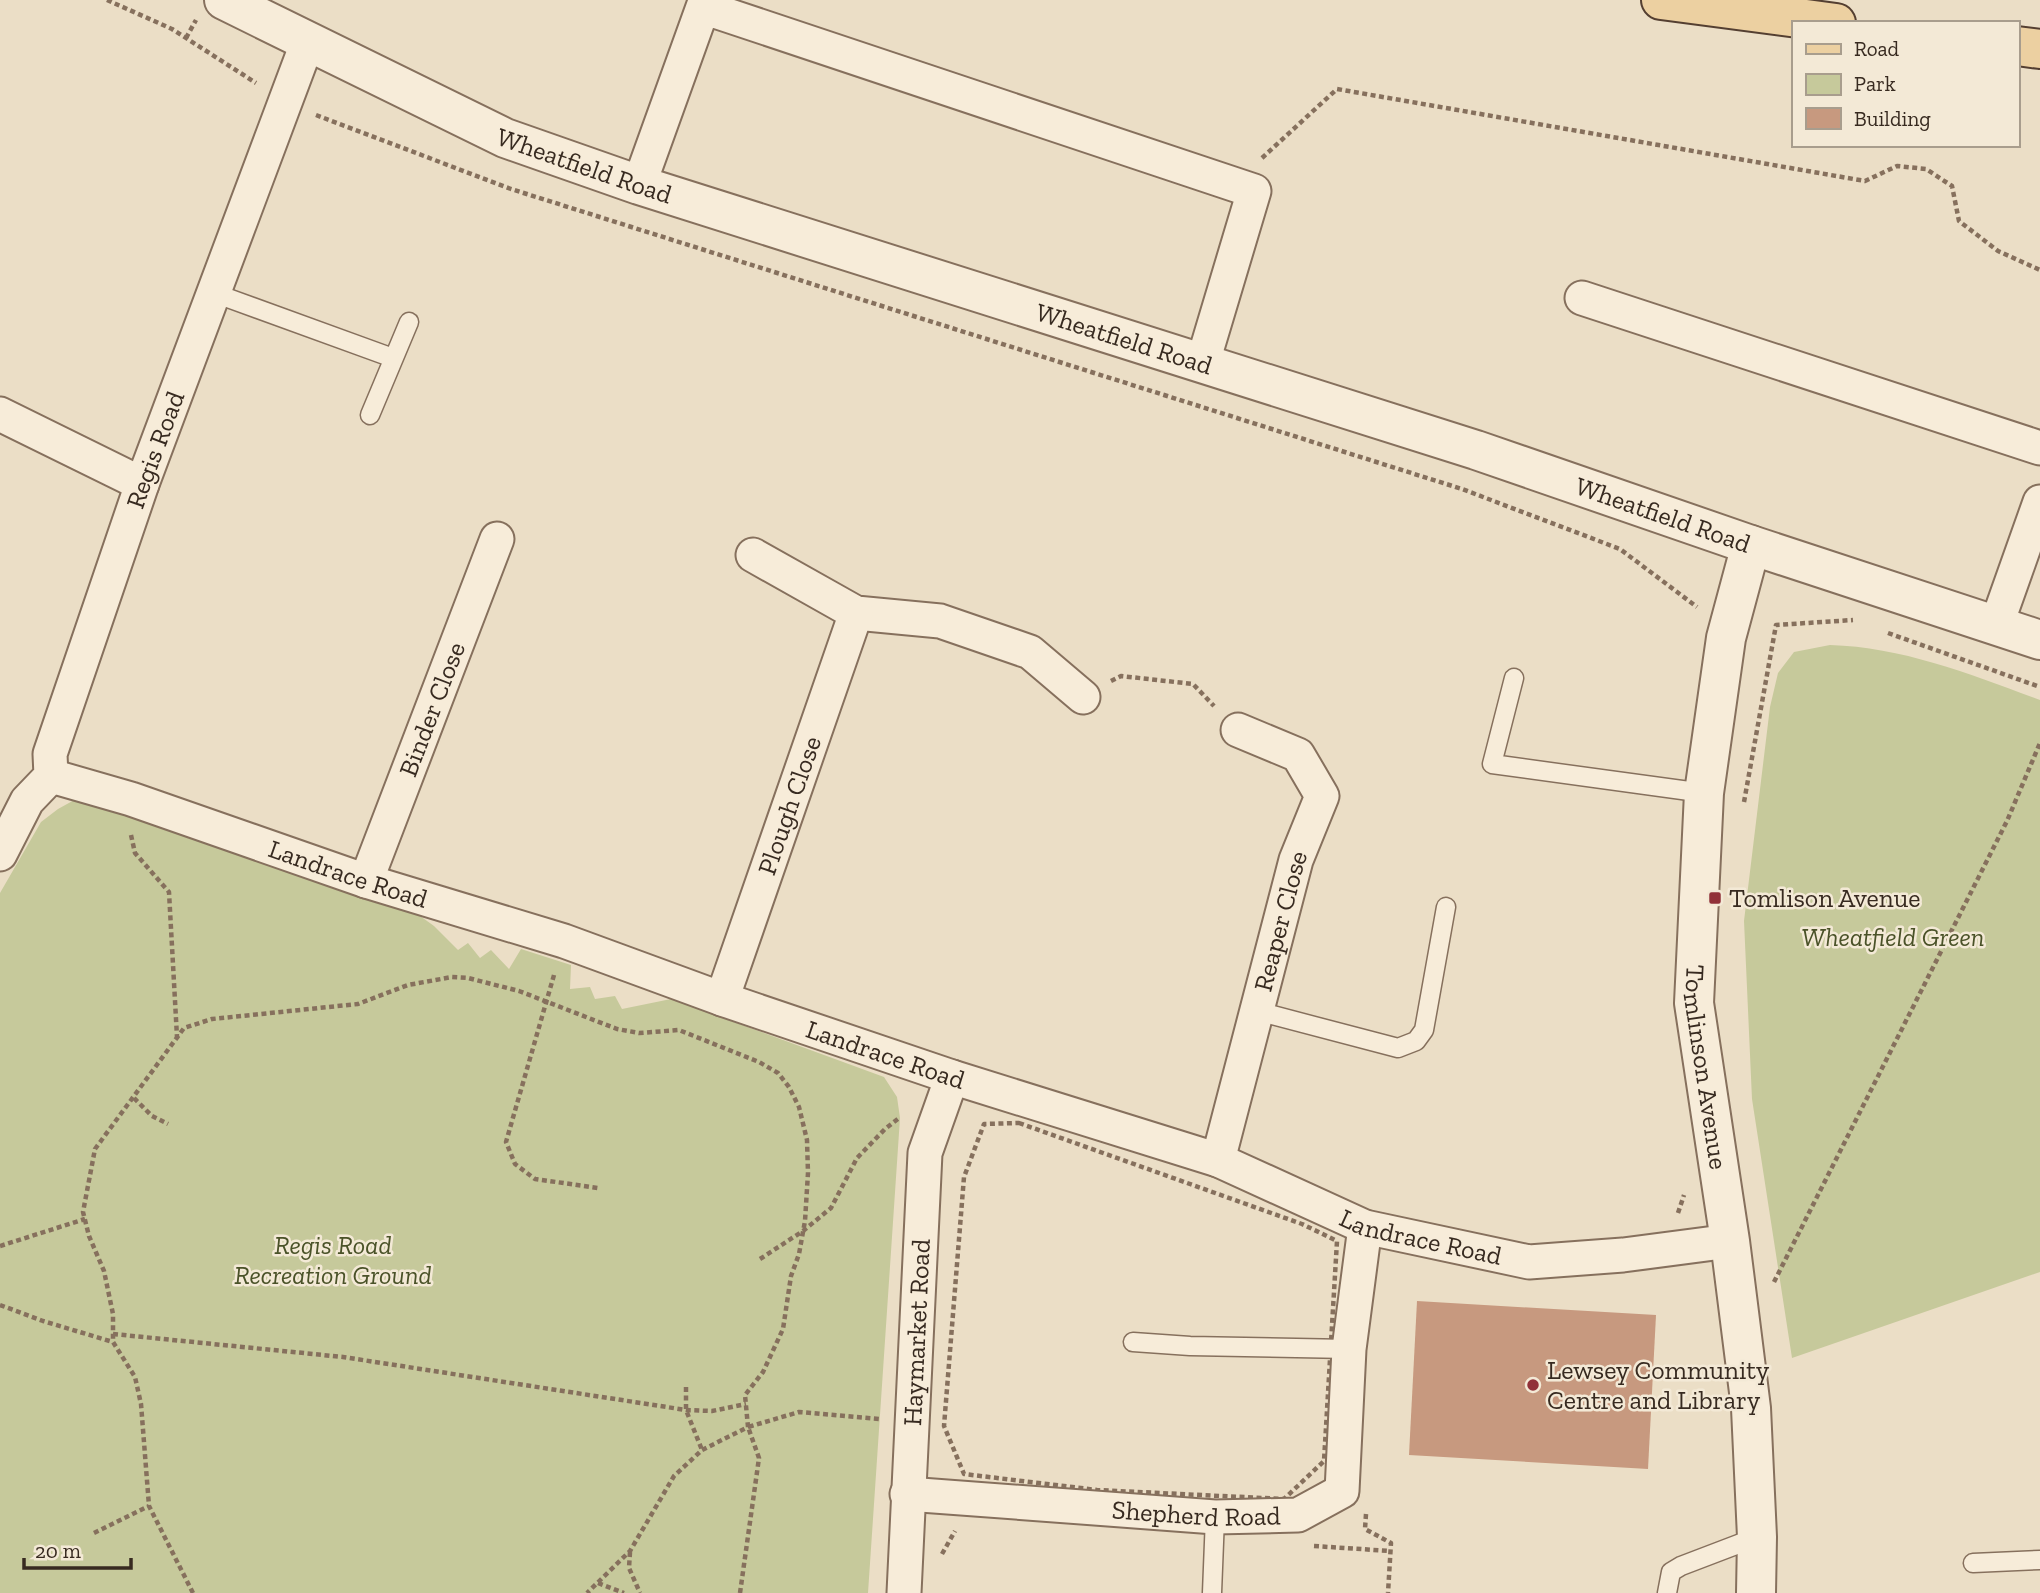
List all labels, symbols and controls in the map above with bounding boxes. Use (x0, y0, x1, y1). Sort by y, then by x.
legend (1792, 21, 2019, 147)
text: Road (1854, 36, 1900, 61)
text: Park (1854, 71, 1896, 96)
text: Building (1854, 106, 1931, 131)
street label: Wheatfield Road (492, 120, 676, 210)
street label: Wheatfield Road (1032, 296, 1216, 382)
street label: Regis Road (119, 387, 191, 513)
street label: Wheatfield Road (1571, 470, 1755, 560)
street label: Binder Close (392, 637, 472, 781)
street label: Plough Close (750, 732, 828, 879)
street label: Landrace Road (265, 832, 432, 915)
street label: Reaper Close (1247, 846, 1314, 995)
place label: Tomlison Avenue (1729, 882, 1921, 914)
marker: Tomlison Avenue (1707, 890, 1723, 906)
park label: Wheatfield Green (1802, 921, 1984, 953)
street label: Tomlinson Avenue (1677, 964, 1735, 1172)
street label: Landrace Road (802, 1013, 969, 1096)
street label: Landrace Road (1335, 1202, 1505, 1272)
park label: Regis Road Recreation Ground (234, 1229, 432, 1291)
street label: Haymarket Road (896, 1238, 937, 1427)
place label: Lewsey Community Centre and Library (1547, 1354, 1770, 1416)
marker: Lewsey Community Centre and Library (1525, 1377, 1541, 1393)
street label: Shepherd Road (1111, 1493, 1281, 1533)
scale bar (24, 1526, 131, 1570)
text: 20 m (35, 1538, 81, 1563)

